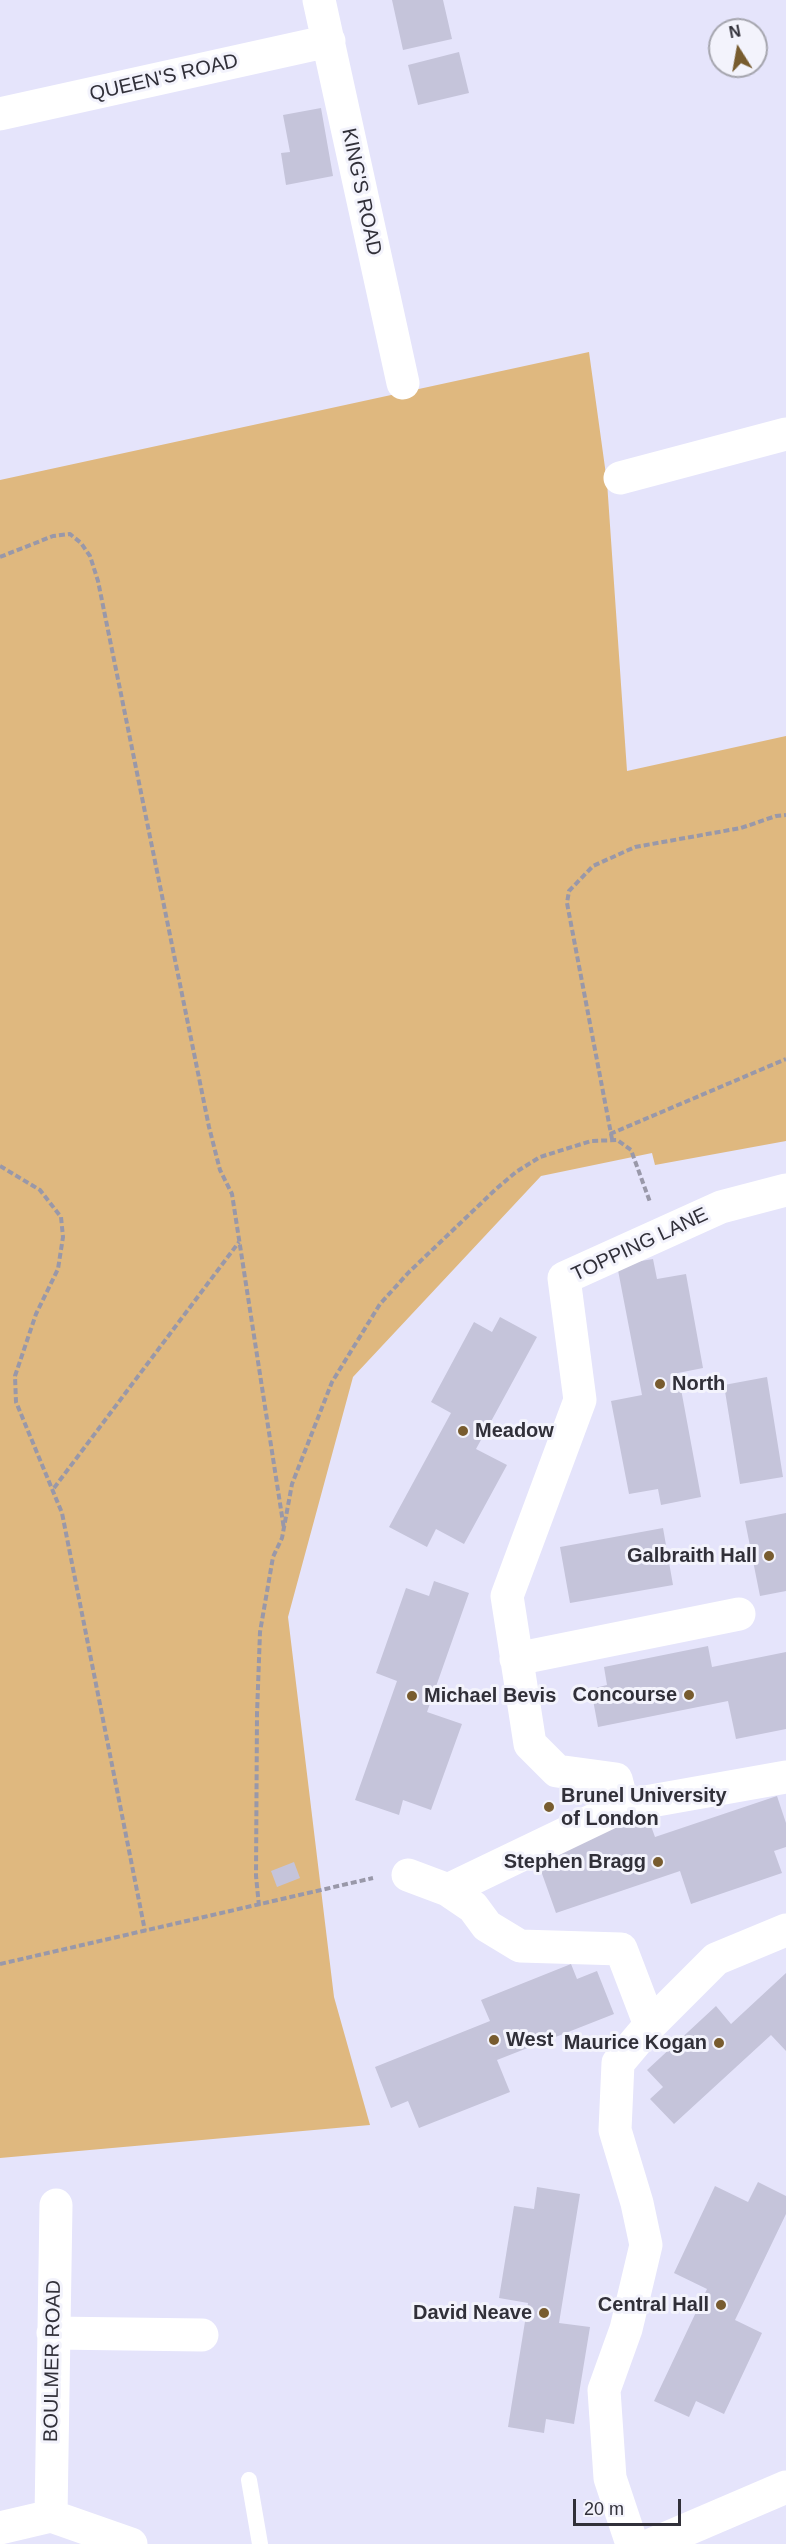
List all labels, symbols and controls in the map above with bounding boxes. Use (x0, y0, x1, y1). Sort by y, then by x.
north arrow (708, 18, 768, 78)
text: N (728, 22, 742, 41)
street label: QUEEN'S ROAD (87, 49, 241, 107)
street label: KING'S ROAD (336, 126, 386, 258)
street label: TOPPING LANE (568, 1203, 712, 1287)
place label: North (672, 1372, 725, 1396)
marker: North (653, 1377, 667, 1391)
place label: Meadow (475, 1419, 554, 1443)
marker: Meadow (456, 1424, 470, 1438)
place label: Galbraith Hall (627, 1544, 757, 1568)
marker: Galbraith Hall (762, 1549, 776, 1563)
place label: Concourse (573, 1683, 677, 1707)
place label: Michael Bevis (424, 1684, 556, 1708)
marker: Concourse (682, 1688, 696, 1702)
marker: Michael Bevis (405, 1689, 419, 1703)
place label: Brunel University of London (561, 1784, 727, 1831)
marker: Brunel University of London (542, 1800, 556, 1814)
place label: Stephen Bragg (504, 1850, 646, 1874)
marker: Stephen Bragg (651, 1855, 665, 1869)
place label: West (506, 2028, 553, 2052)
place label: Maurice Kogan (564, 2031, 707, 2055)
marker: West (487, 2033, 501, 2047)
marker: Maurice Kogan (712, 2036, 726, 2050)
street label: BOULMER ROAD (40, 2280, 66, 2442)
place label: Central Hall (598, 2293, 709, 2317)
marker: Central Hall (714, 2298, 728, 2312)
place label: David Neave (413, 2301, 532, 2325)
marker: David Neave (537, 2306, 551, 2320)
scale bar (576, 2487, 684, 2525)
text: 20 m (584, 2499, 624, 2519)

